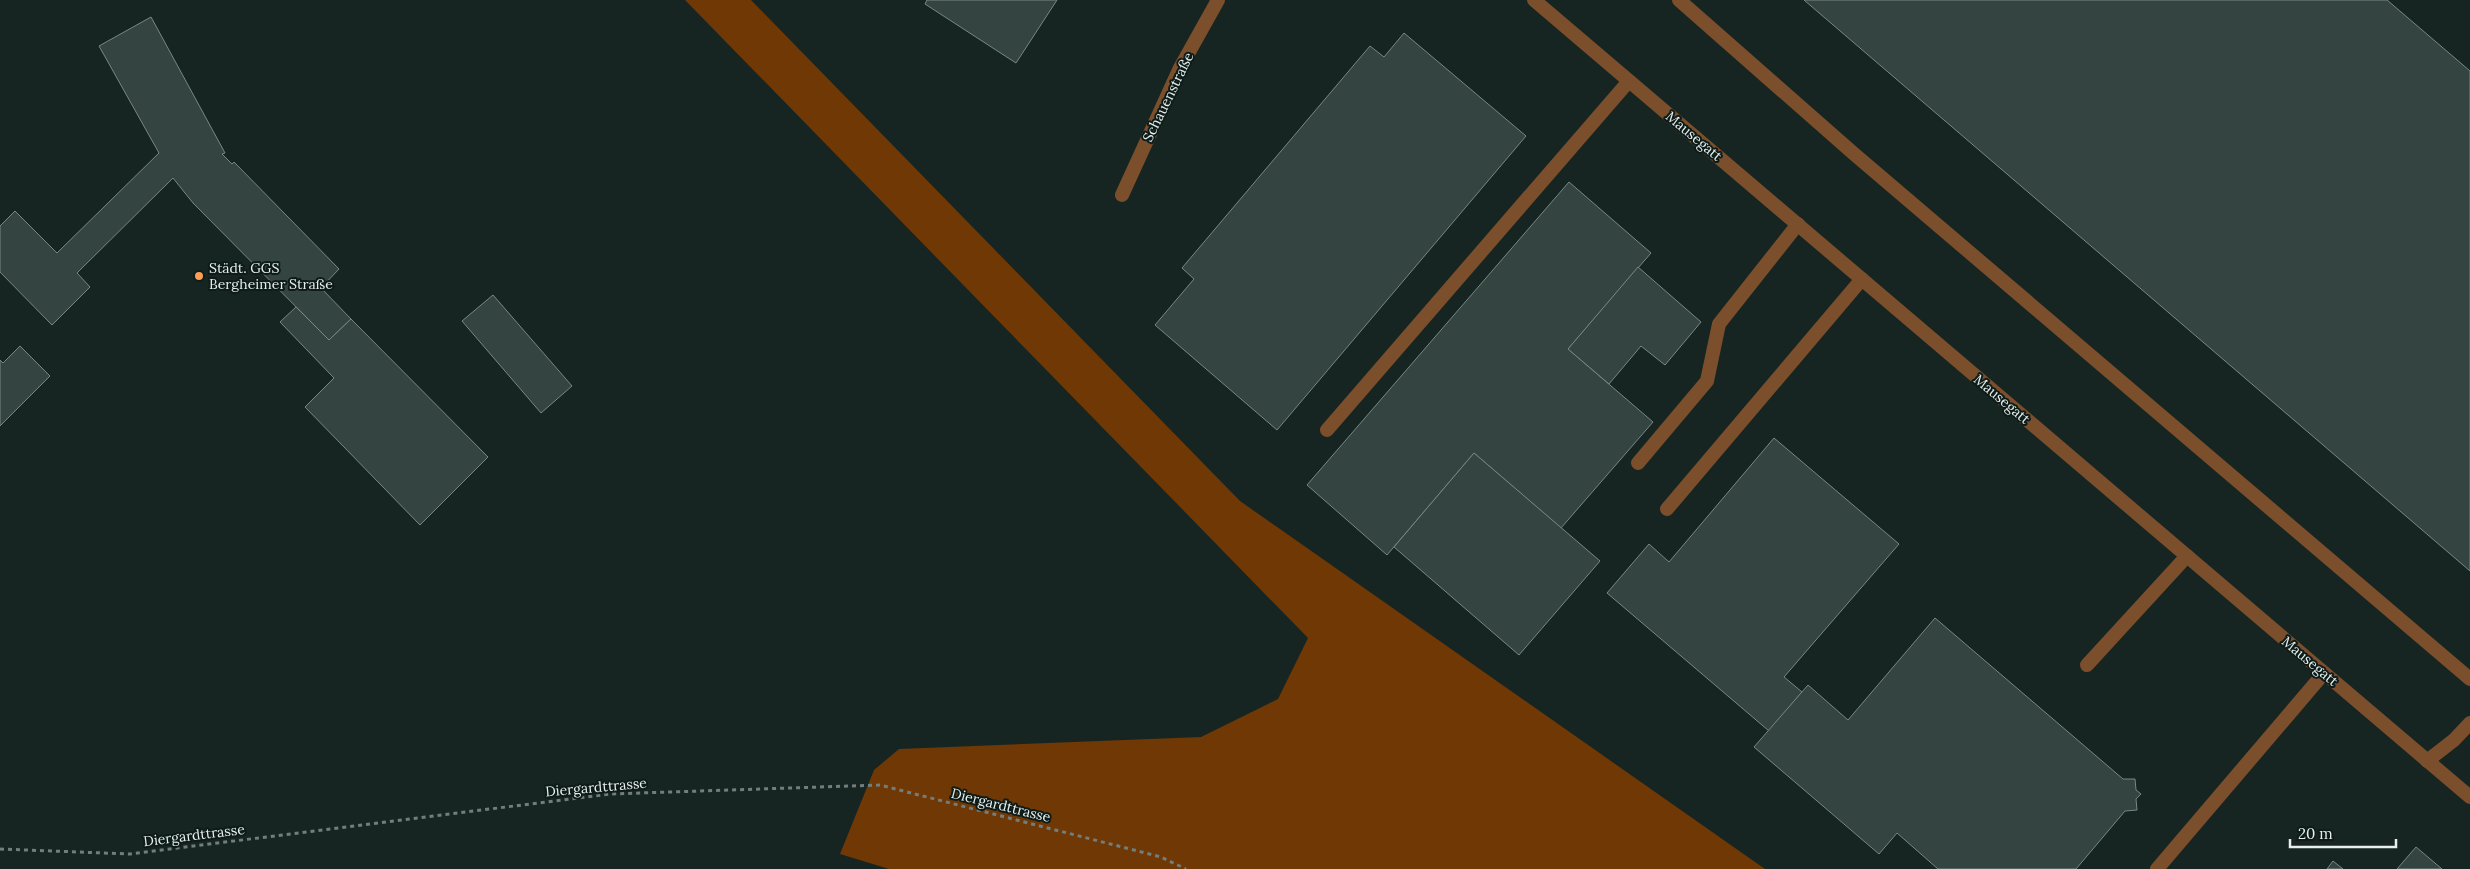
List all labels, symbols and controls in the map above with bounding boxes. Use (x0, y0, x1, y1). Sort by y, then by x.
street label: Schauenstraße (1139, 49, 1198, 145)
street label: Mausegatt (1662, 107, 1726, 165)
place label: Städt. GGS Bergheimer Straße (209, 259, 333, 293)
marker: Städt. GGS Bergheimer Straße (193, 270, 205, 282)
street label: Mausegatt (1970, 370, 2034, 428)
street label: Mausegatt (2278, 632, 2342, 690)
street label: Diergardttrasse (544, 774, 648, 800)
street label: Diergardttrasse (949, 784, 1053, 826)
scale bar (2290, 816, 2396, 848)
street label: Diergardttrasse (142, 820, 246, 850)
text: 20 m (2298, 824, 2333, 843)

